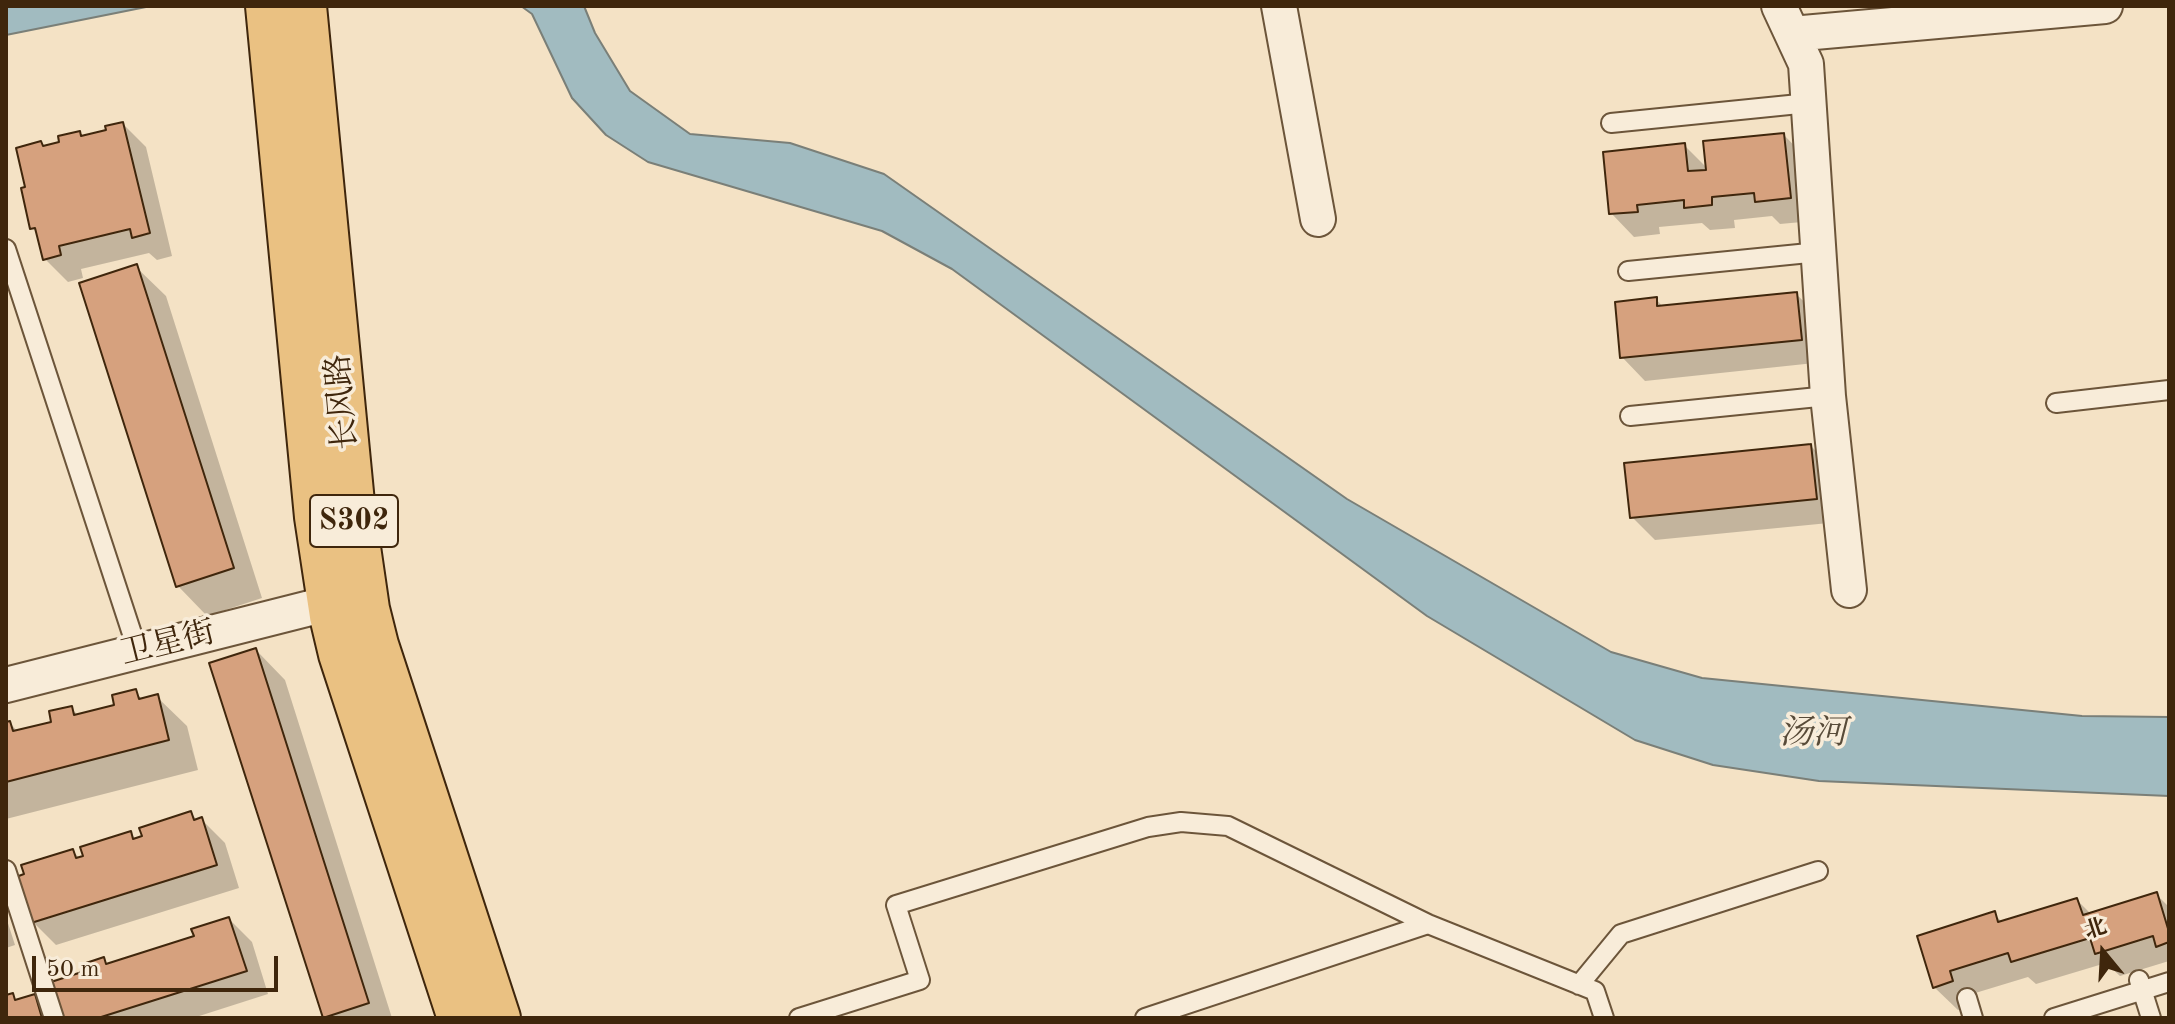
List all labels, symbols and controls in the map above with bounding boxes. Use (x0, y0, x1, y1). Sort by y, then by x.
street label: 长风路 (320, 353, 366, 451)
road number: S302 (310, 495, 398, 547)
street label: 卫星街 (117, 614, 219, 674)
water label: 汤河 (1779, 714, 1847, 754)
north arrow (2063, 912, 2143, 992)
text: 北 (2082, 915, 2109, 943)
scale bar (36, 940, 282, 990)
text: 50 m (46, 958, 100, 982)

